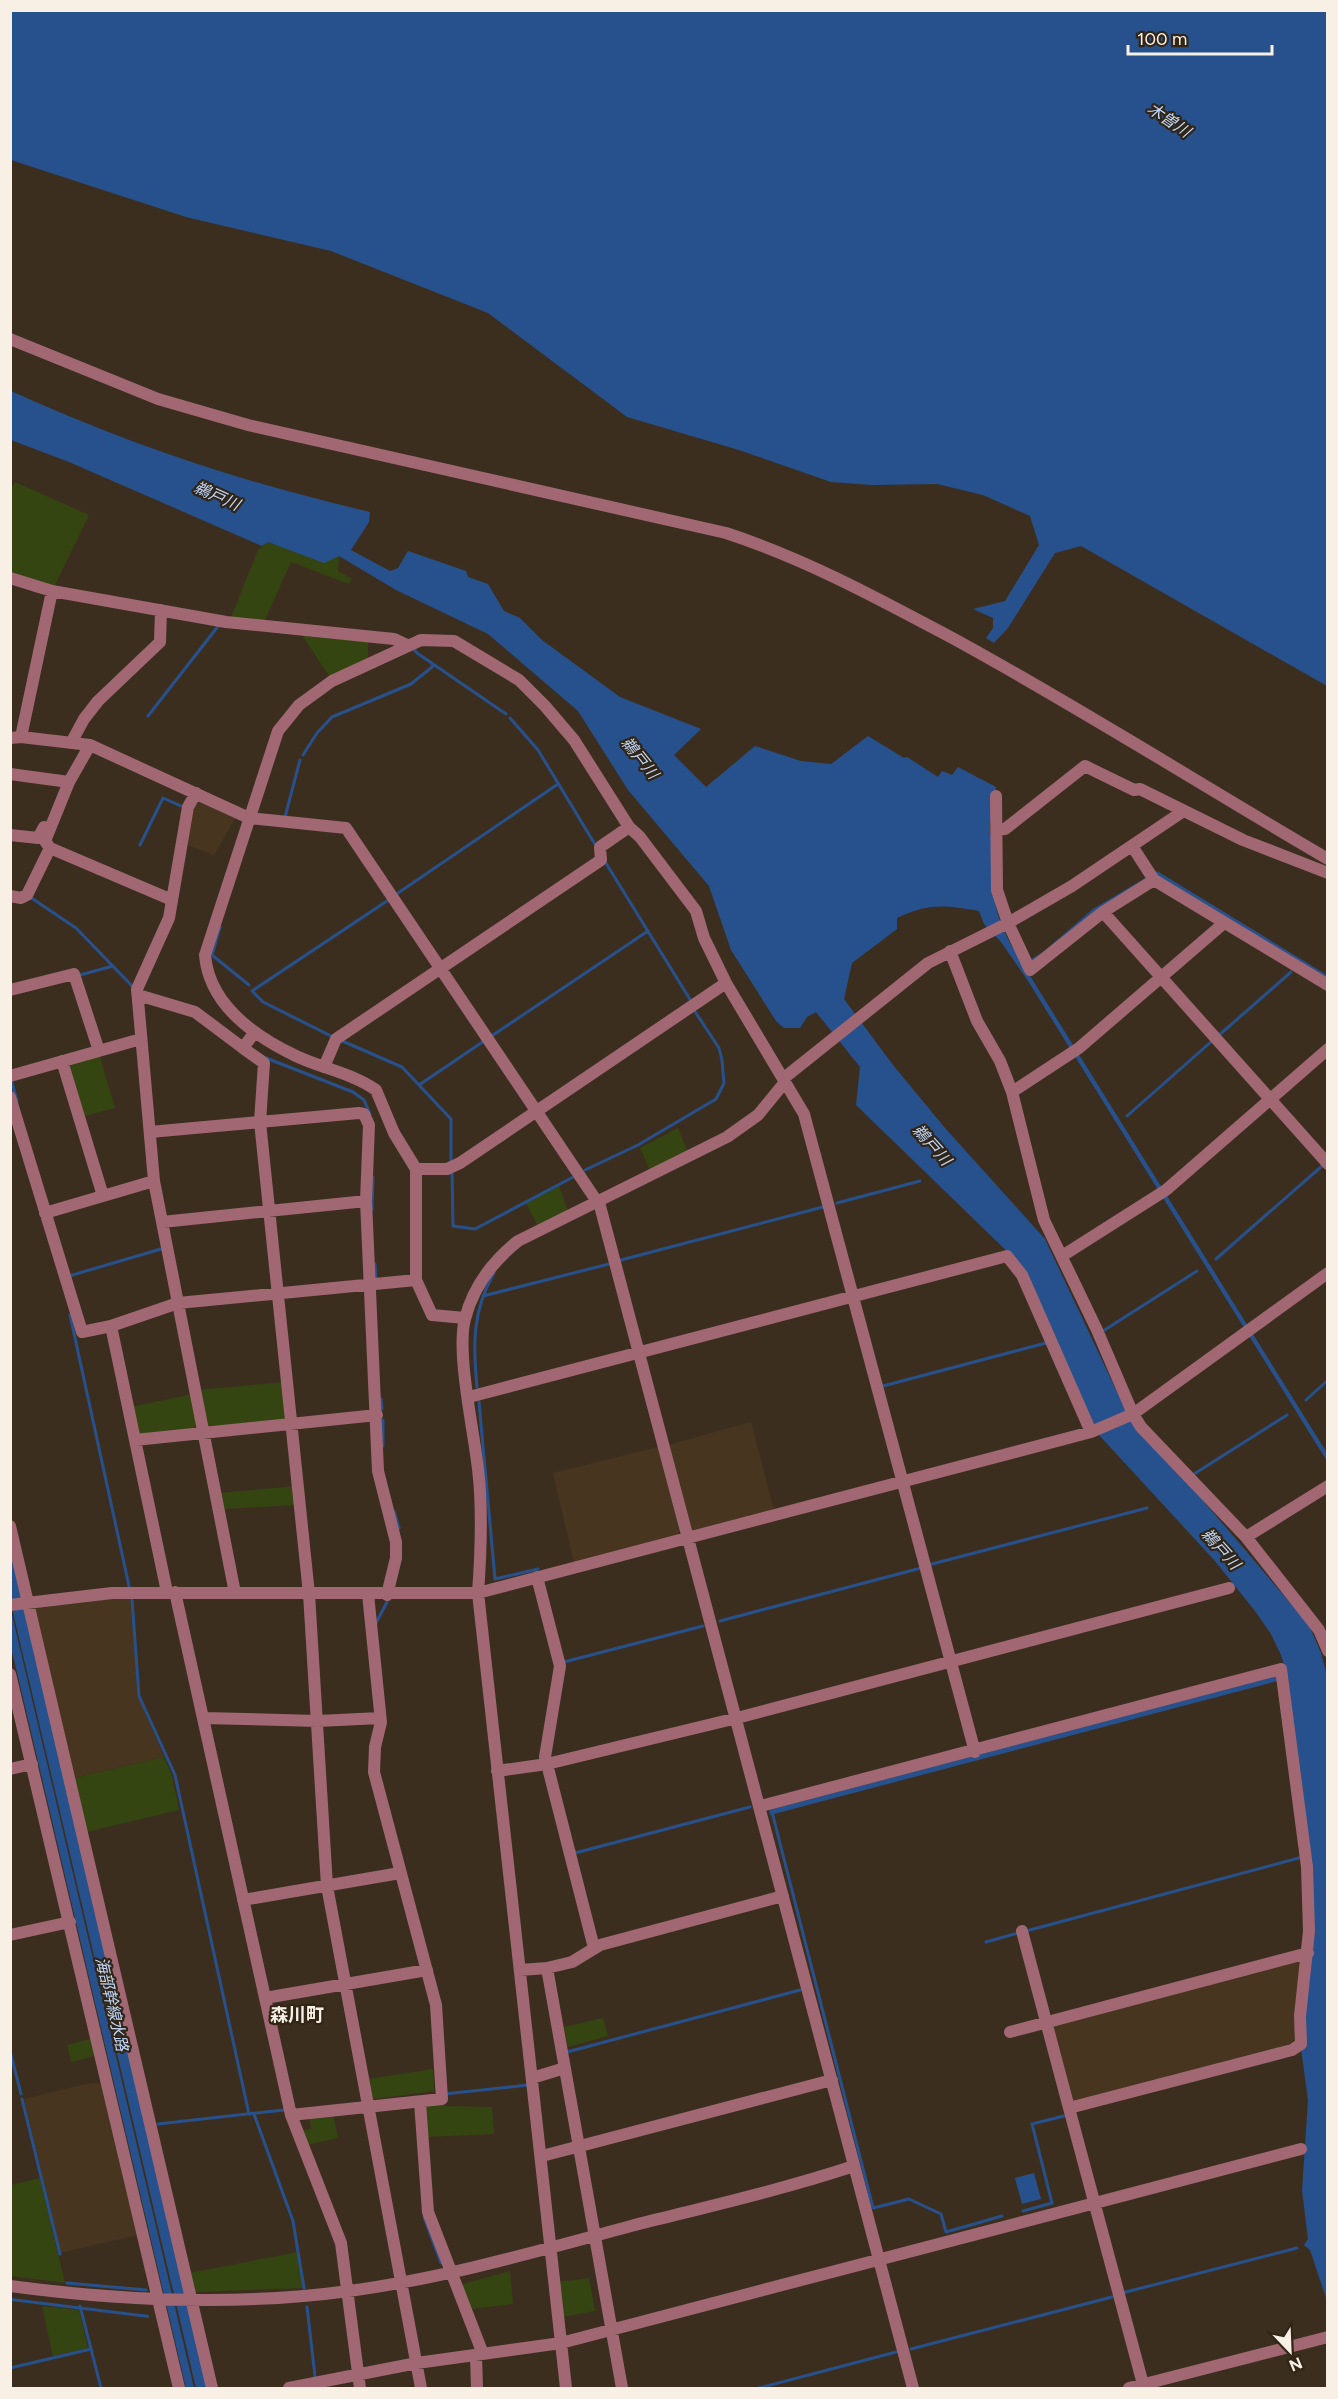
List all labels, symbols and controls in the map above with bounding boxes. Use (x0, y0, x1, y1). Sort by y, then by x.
scale bar (1128, 18, 1272, 56)
text: 100 m (1137, 28, 1187, 50)
water label: 木曽川 (1144, 99, 1196, 142)
water label: 鵜戸川 (191, 478, 245, 515)
water label: 鵜戸川 (618, 733, 664, 784)
water label: 鵜戸川 (909, 1121, 956, 1171)
water label: 鵜戸川 (1198, 1525, 1245, 1575)
water label: 海部幹線水路 (92, 1955, 133, 2055)
district label: 森川町 (270, 2004, 324, 2026)
north arrow (1260, 2321, 1320, 2381)
text: N (1286, 2353, 1305, 2376)

